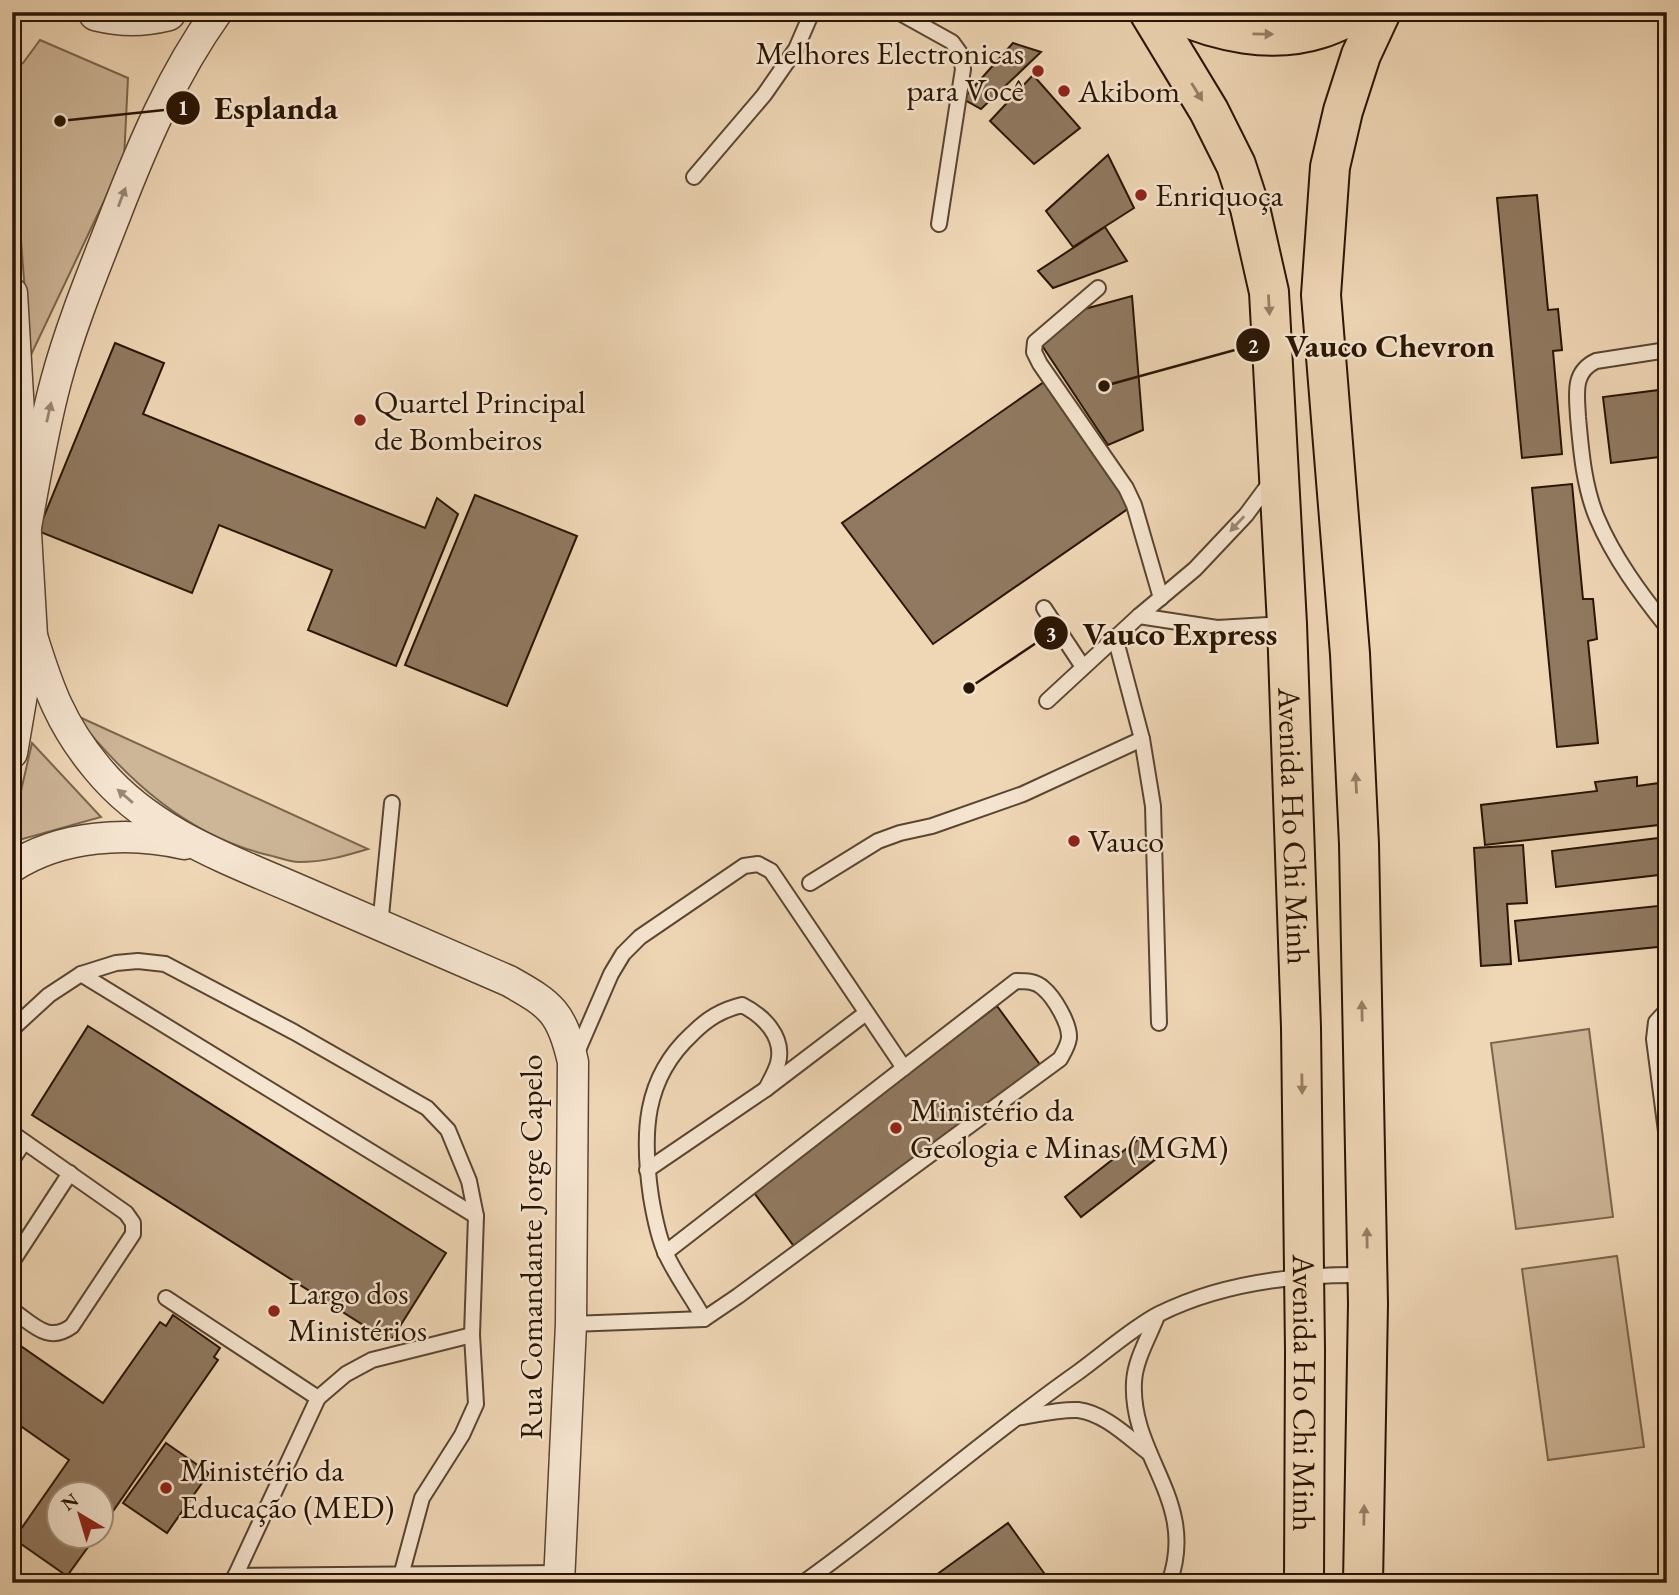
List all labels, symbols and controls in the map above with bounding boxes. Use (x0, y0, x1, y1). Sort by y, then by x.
one-way arrow (1252, 29, 1274, 40)
place label: Melhores Electronicas para Você (756, 32, 1024, 111)
marker: Melhores Electronicas para Você (1030, 63, 1046, 79)
place label: Akibom (1077, 70, 1180, 112)
callout: Esplanda (165, 81, 352, 135)
one-way arrow (1190, 82, 1203, 101)
marker: Akibom (1056, 83, 1072, 99)
text: Esplanda (214, 86, 338, 129)
text: 1 (177, 94, 189, 121)
place label: Enriquoça (1155, 174, 1283, 216)
one-way arrow (117, 186, 128, 207)
marker: Enriquoça (1133, 187, 1149, 203)
one-way arrow (1264, 294, 1275, 316)
callout: Vauco Chevron (1236, 318, 1509, 372)
text: Vauco Chevron (1285, 324, 1495, 367)
text: 2 (1247, 332, 1259, 359)
place label: Quartel Principal de Bombeiros (374, 381, 586, 460)
one-way arrow (44, 401, 55, 423)
marker: Quartel Principal de Bombeiros (352, 412, 368, 428)
one-way arrow (1230, 515, 1246, 532)
callout: Vauco Express (1034, 606, 1292, 660)
text: Vauco Express (1083, 612, 1277, 655)
text: 3 (1045, 620, 1057, 647)
street label: Avenida Ho Chi Minh (1268, 686, 1320, 965)
one-way arrow (1351, 772, 1362, 794)
one-way arrow (116, 789, 133, 804)
place label: Vauco (1088, 820, 1164, 862)
marker: Vauco (1066, 833, 1082, 849)
one-way arrow (1356, 999, 1368, 1021)
street label: Rua Comandante Jorge Capelo (510, 1054, 552, 1440)
one-way arrow (1296, 1073, 1307, 1095)
place label: Ministério da Geologia e Minas (MGM) (910, 1089, 1228, 1168)
marker: Ministério da Geologia e Minas (MGM) (888, 1120, 904, 1136)
one-way arrow (1361, 1227, 1372, 1249)
street label: Avenida Ho Chi Minh (1283, 1253, 1326, 1532)
place label: Largo dos Ministérios (288, 1272, 427, 1351)
marker: Largo dos Ministérios (266, 1303, 282, 1319)
place label: Ministério da Educação (MED) (180, 1449, 394, 1528)
north arrow (46, 1480, 116, 1550)
marker: Ministério da Educação (MED) (158, 1480, 174, 1496)
text: N (56, 1487, 84, 1517)
one-way arrow (1359, 1503, 1370, 1525)

